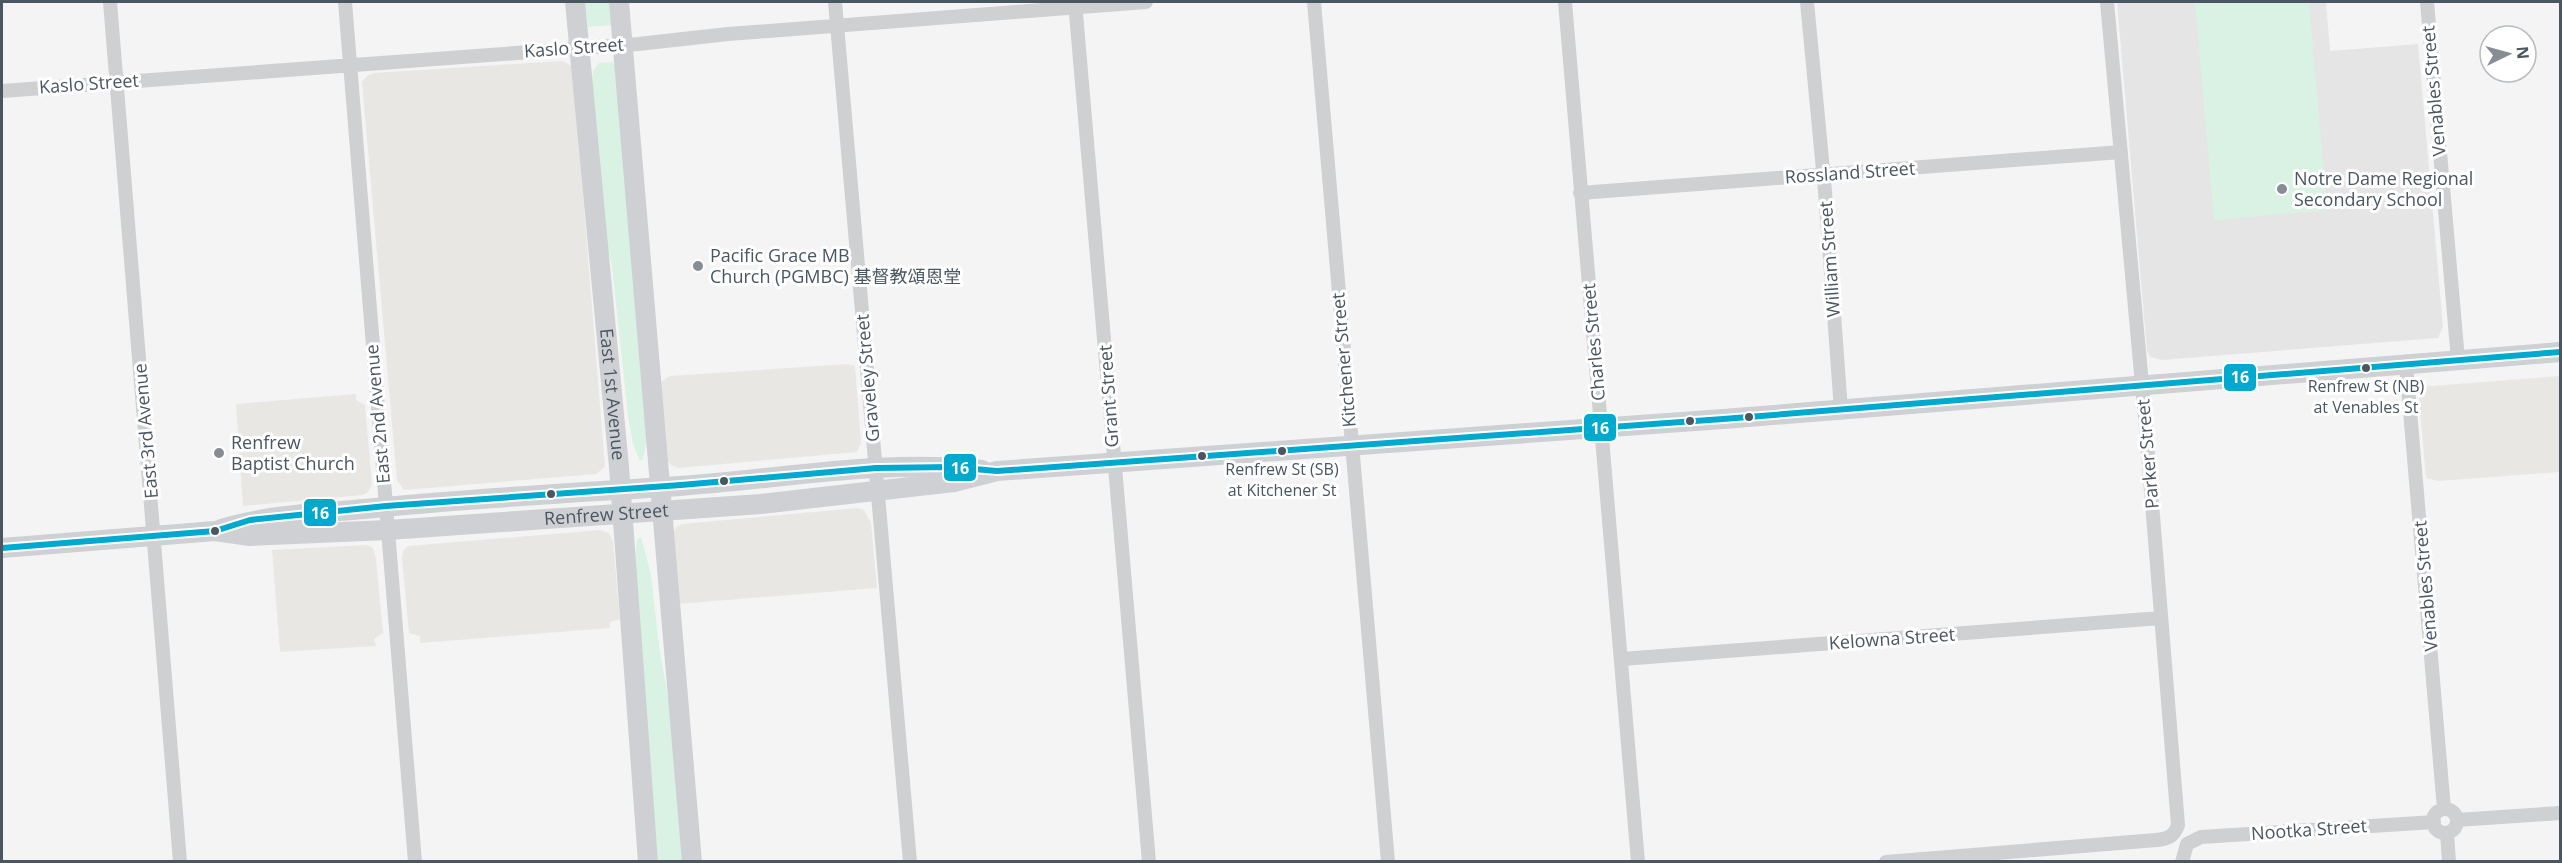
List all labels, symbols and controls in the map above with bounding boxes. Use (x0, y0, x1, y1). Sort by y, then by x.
north arrow (2478, 24, 2538, 84)
street label: Venables Street (2415, 25, 2451, 157)
street label: Kaslo Street (523, 32, 625, 62)
text: N (2511, 45, 2534, 60)
street label: Kaslo Street (38, 68, 140, 98)
street label: Rossland Street (1784, 155, 1916, 189)
place label: Notre Dame Regional Secondary School (2294, 166, 2473, 211)
marker: Notre Dame Regional Secondary School (2275, 182, 2289, 196)
street label: William Street (1813, 200, 1845, 318)
place label: Pacific Grace MB Church (PGMBC) 基督教頌恩堂 (710, 243, 961, 288)
marker: Pacific Grace MB Church (PGMBC) 基督教頌恩堂 (691, 259, 705, 273)
street label: Charles Street (1576, 282, 1610, 402)
street label: Kitchener Street (1325, 292, 1361, 428)
street label: Graveley Street (849, 313, 885, 443)
street label: East 1st Avenue (595, 327, 631, 461)
street label: East 2nd Avenue (359, 344, 395, 485)
street label: Grant Street (1092, 344, 1124, 448)
street label: East 3rd Avenue (127, 362, 163, 500)
marker: Renfrew St (NB) at Venables St (2360, 362, 2372, 374)
line badge: 16 (2223, 363, 2257, 392)
text: 16 (2231, 366, 2249, 388)
place label: Renfrew St (NB) at Venables St (2308, 375, 2425, 418)
street label: Parker Street (2130, 398, 2164, 510)
unlabelled marker (1743, 411, 1755, 423)
line badge: 16 (1583, 413, 1617, 442)
unlabelled marker (1684, 415, 1696, 427)
text: 16 (1591, 417, 1609, 439)
place label: Renfrew Baptist Church (231, 430, 355, 475)
marker: Renfrew St (SB) at Kitchener St (1276, 445, 1288, 457)
marker: Renfrew Baptist Church (212, 446, 226, 460)
unlabelled marker (1196, 450, 1208, 462)
line badge: 16 (943, 453, 977, 482)
text: 16 (951, 457, 969, 479)
place label: Renfrew St (SB) at Kitchener St (1225, 458, 1339, 501)
unlabelled marker (718, 475, 730, 487)
unlabelled marker (545, 488, 557, 500)
street label: Renfrew Street (543, 497, 669, 530)
line badge: 16 (303, 498, 337, 527)
text: 16 (311, 502, 329, 524)
street label: Venables Street (2407, 520, 2443, 652)
unlabelled marker (209, 525, 221, 537)
street label: Kelowna Street (1828, 622, 1956, 654)
street label: Nootka Street (2250, 813, 2368, 845)

